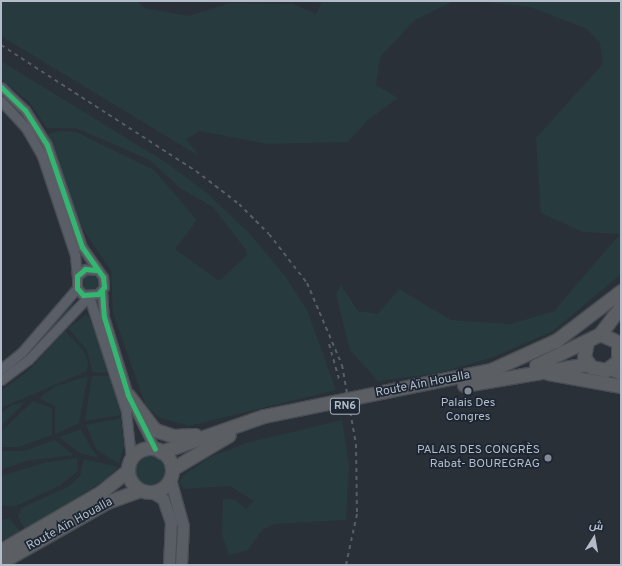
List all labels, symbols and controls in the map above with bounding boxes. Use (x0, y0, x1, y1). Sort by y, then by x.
street label: Route Aïn Houalla (374, 369, 472, 401)
marker: Palais Des Congres (463, 386, 473, 396)
road number: RN6 (329, 397, 361, 415)
place label: Palais Des Congres (441, 397, 495, 425)
place label: PALAIS DES CONGRÈS Rabat- BOUREGRAG (417, 444, 540, 472)
marker: PALAIS DES CONGRÈS Rabat- BOUREGRAG (543, 453, 553, 463)
street label: Route Aïn Houalla (24, 495, 116, 555)
north arrow (574, 518, 614, 558)
text: ش (588, 518, 605, 534)

